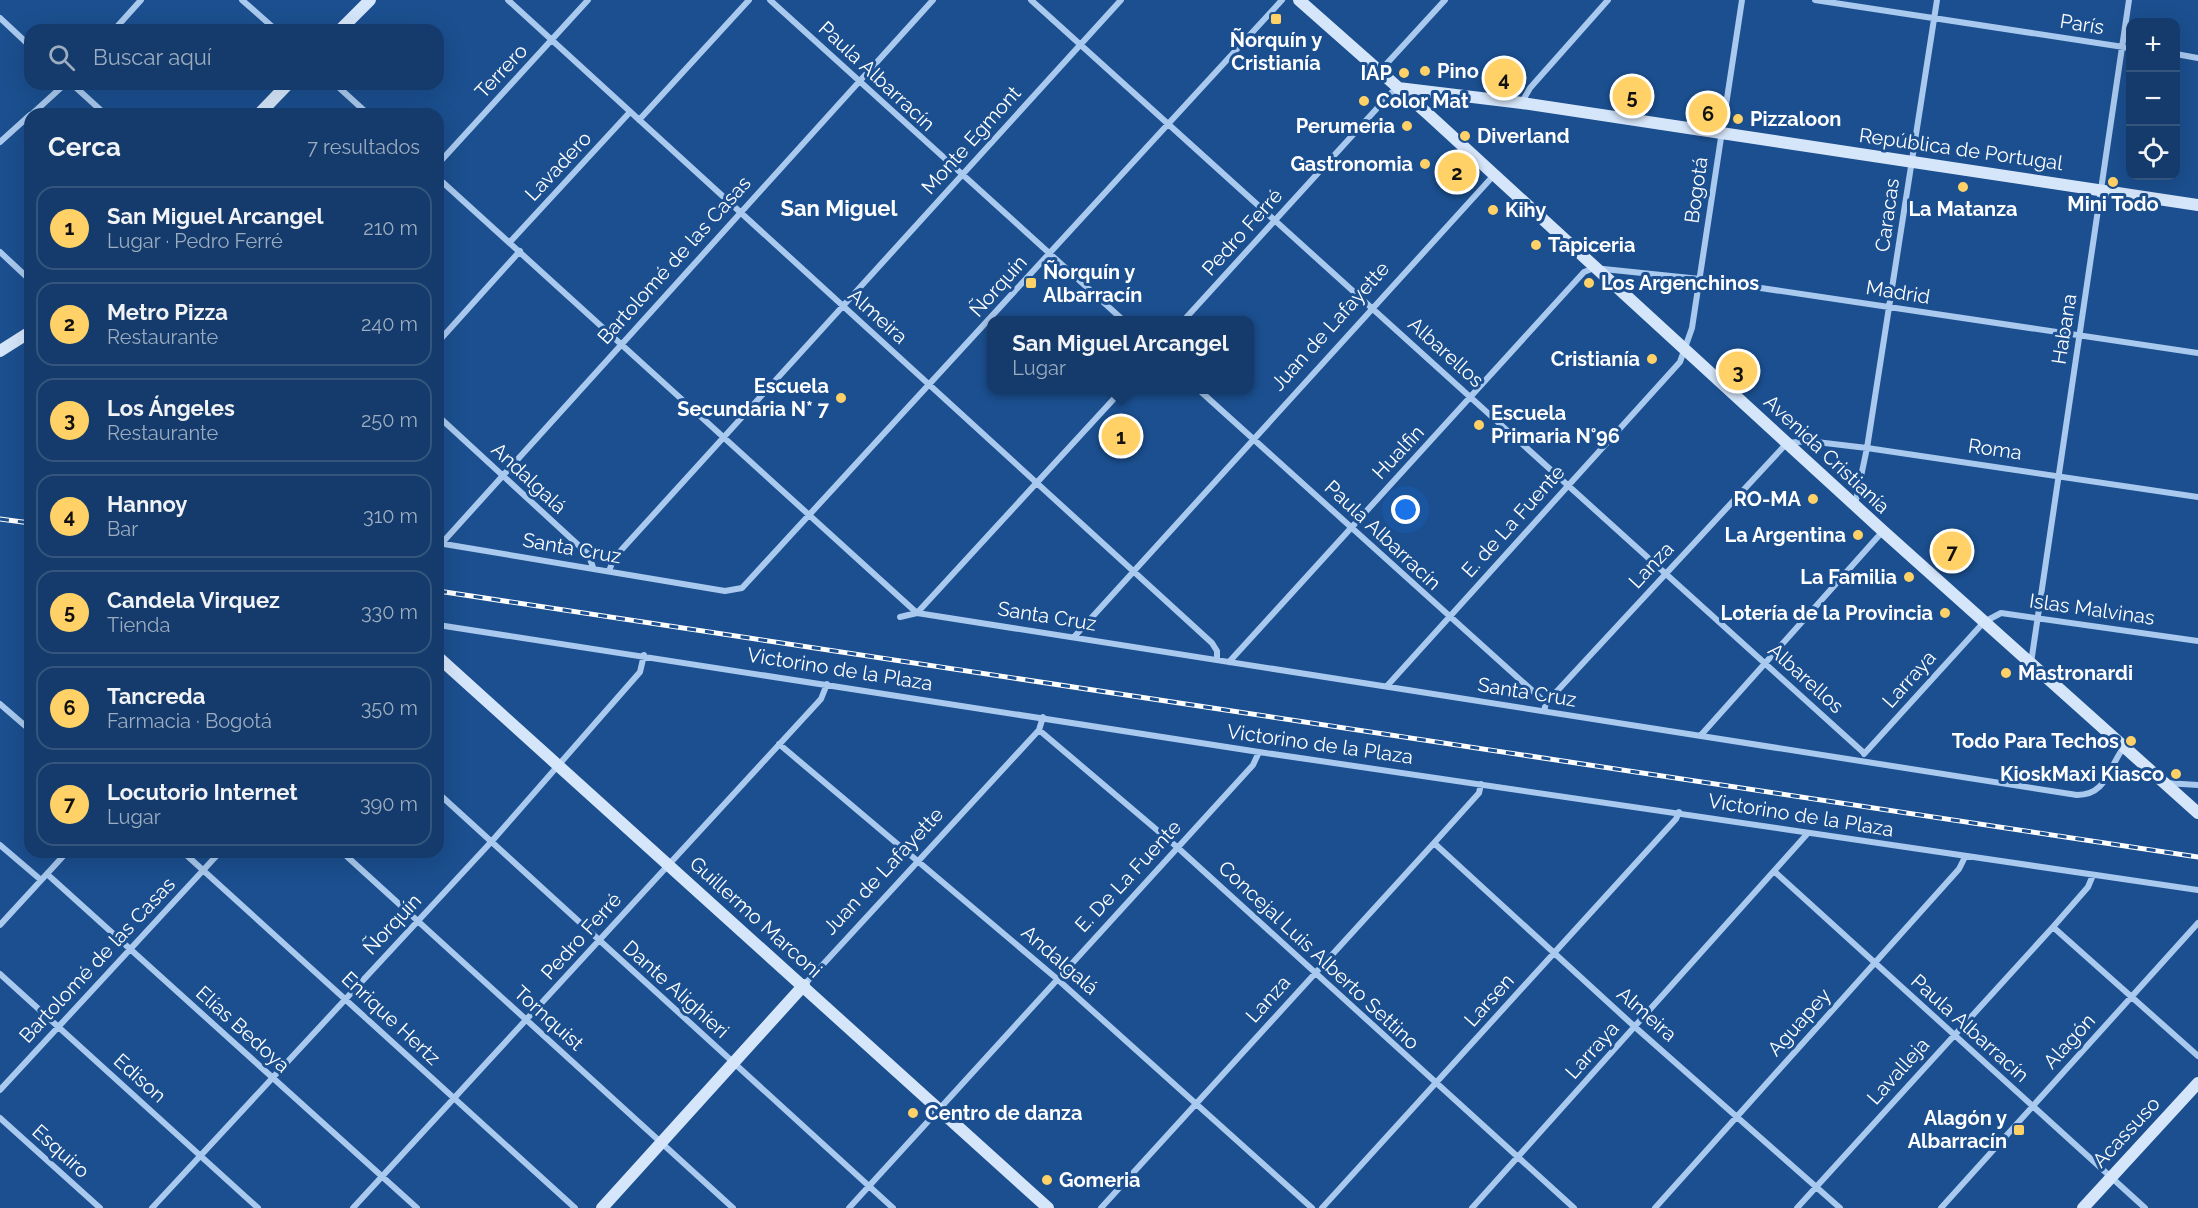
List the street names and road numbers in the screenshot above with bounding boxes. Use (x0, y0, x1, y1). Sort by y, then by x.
street label: París (2058, 9, 2106, 39)
street label: Paula Albarracín (814, 16, 940, 136)
street label: Terrero (470, 39, 532, 103)
street label: Monte Egmont (916, 81, 1026, 199)
street label: República de Portugal (1858, 123, 2065, 175)
street label: Lavadero (520, 126, 596, 206)
street label: Bogotá (1679, 155, 1713, 225)
street label: Bartolomé de las Casas (592, 171, 756, 349)
street label: Caracas (1870, 177, 1904, 253)
street label: Pedro Ferré (1197, 183, 1287, 280)
street label: Ñorquín (964, 250, 1032, 322)
street label: Juan de Lafayette (1266, 256, 1394, 395)
street label: Madrid (1864, 275, 1932, 309)
street label: Almeira (843, 283, 913, 349)
street label: Habana (2047, 292, 2081, 366)
street label: Albarellos (1403, 312, 1489, 392)
street label: Avenida Cristianía (1759, 390, 1895, 518)
street label: Hualfin (1367, 420, 1429, 484)
street label: Roma (1967, 433, 2023, 465)
street label: Andalgalá (487, 437, 571, 519)
street label: E. de La Fuente (1456, 460, 1570, 582)
street label: Paula Albarracín (1320, 475, 1446, 595)
street label: Santa Cruz (521, 528, 623, 569)
street label: Lanza (1623, 537, 1679, 593)
street label: Islas Malvinas (2028, 588, 2156, 630)
street label: Santa Cruz (996, 596, 1098, 636)
street label: Albarellos (1763, 638, 1849, 718)
street label: Victorino de la Plaza (745, 642, 935, 696)
street label: Larraya (1877, 645, 1941, 713)
street label: Santa Cruz (1476, 672, 1578, 712)
street label: Victorino de la Plaza (1225, 719, 1415, 769)
street label: Victorino de la Plaza (1706, 788, 1896, 842)
street label: Juan de Lafayette (818, 802, 948, 940)
street label: E. De La Fuente (1070, 815, 1186, 937)
street label: Guillermo Marconi (685, 851, 827, 983)
street label: Concejal Luis Alberto Settino (1214, 856, 1424, 1055)
street label: Bartolomé de las Casas (14, 872, 180, 1048)
street label: Pedro Ferré (536, 887, 626, 984)
street label: Ñorquín (358, 889, 426, 959)
street label: Andalgalá (1017, 920, 1103, 1000)
street label: Dante Alighieri (618, 935, 734, 1043)
street label: Enrique Hertz (337, 966, 445, 1070)
street label: Larsen (1459, 969, 1519, 1031)
street label: Paula Albarracín (1906, 969, 2034, 1087)
street label: Lanza (1241, 971, 1295, 1027)
street label: Tornquist (509, 980, 589, 1056)
street label: Elías Bedoya (191, 981, 295, 1077)
street label: Almeira (1612, 982, 1682, 1046)
street label: Aguapey (1762, 983, 1836, 1061)
street label: Alagón (2038, 1009, 2100, 1073)
street label: Larraya (1560, 1016, 1624, 1084)
street label: Lavalleja (1862, 1033, 1934, 1109)
street label: Edison (109, 1048, 171, 1108)
street label: Acassuso (2087, 1092, 2165, 1172)
street label: Esquiro (27, 1119, 95, 1183)

